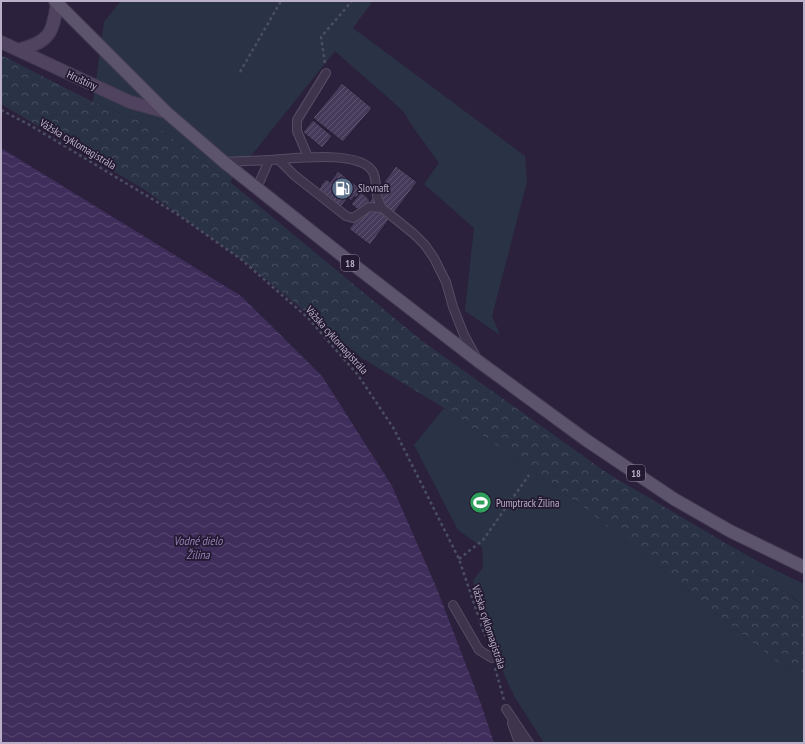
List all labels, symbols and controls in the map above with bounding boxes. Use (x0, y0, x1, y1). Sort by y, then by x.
street label: Hruštiny (65, 67, 100, 93)
street label: Vážska cyklomagistrála (36, 115, 119, 172)
fuel station icon: Slovnaft (329, 175, 355, 201)
place label: Slovnaft (358, 181, 389, 195)
road number: 18 (341, 255, 359, 271)
street label: Vážska cyklomagistrála (302, 302, 371, 377)
road number: 18 (627, 465, 645, 481)
sports icon: Pumptrack Žilina (467, 490, 493, 516)
place label: Pumptrack Žilina (496, 496, 559, 510)
water label: Vodné dielo Žilina (174, 533, 223, 562)
street label: Vážska cyklomagistrála (469, 582, 509, 671)

